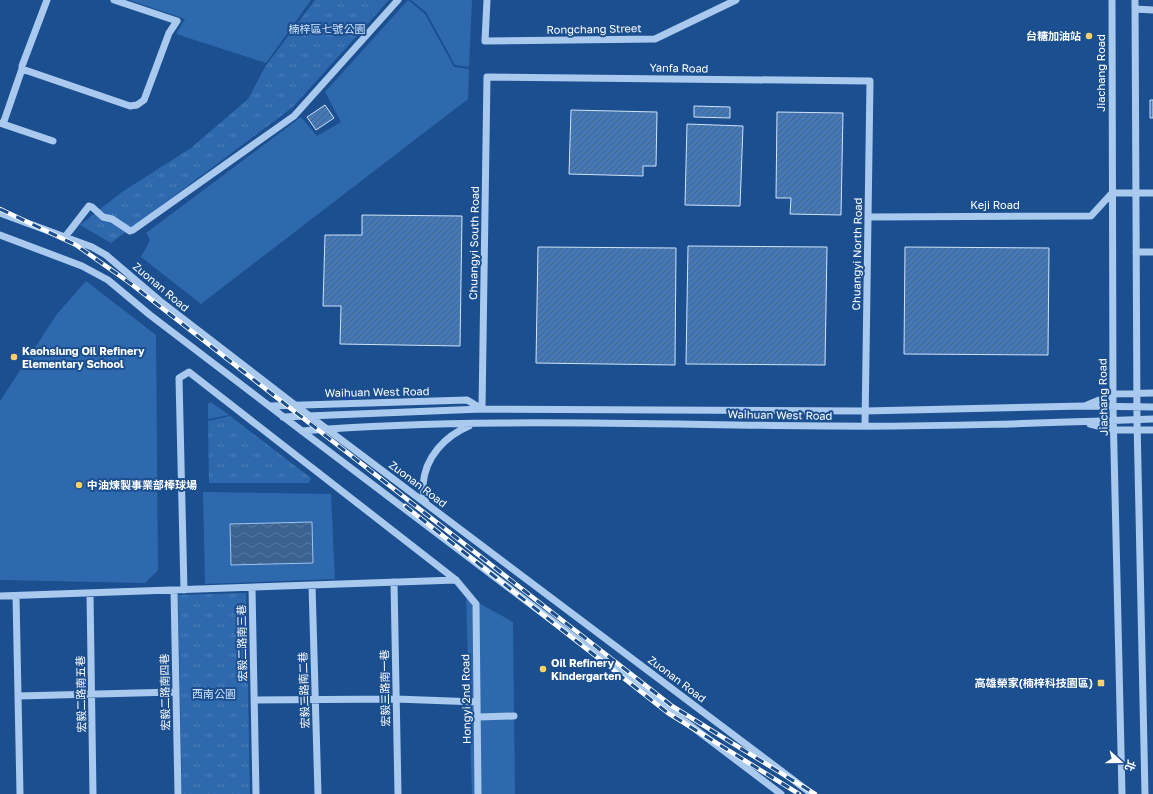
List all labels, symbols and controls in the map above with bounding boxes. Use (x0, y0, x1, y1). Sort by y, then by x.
street label: Rongchang Street (546, 21, 642, 36)
park label: 楠梓區七號公園 (289, 22, 366, 35)
place label: 台糖加油站 (1026, 29, 1081, 42)
marker: 台糖加油站 (1084, 31, 1094, 41)
street label: Jiachang Road (1094, 34, 1107, 112)
street label: Yanfa Road (649, 60, 709, 75)
street label: Chuangyi South Road (466, 186, 481, 300)
street label: Chuangyi North Road (849, 197, 864, 311)
street label: Keji Road (970, 198, 1020, 211)
street label: Zuonan Road (131, 259, 192, 314)
place label: Kaohsiung Oil Refinery Elementary School (22, 344, 145, 370)
marker: Kaohsiung Oil Refinery Elementary School (9, 352, 19, 362)
street label: Jiachang Road (1095, 358, 1110, 436)
street label: Waihuan West Road (324, 384, 430, 399)
street label: Waihuan West Road (727, 407, 833, 422)
street label: Zuonan Road (387, 458, 450, 510)
place label: 中油煉製事業部棒球場 (87, 478, 197, 491)
marker: 中油煉製事業部棒球場 (74, 480, 84, 490)
street label: 宏毅二路南三巷 (234, 604, 249, 682)
street label: 宏毅二路南一巷 (377, 649, 392, 727)
street label: 宏毅二路南二巷 (296, 651, 311, 729)
street label: 宏毅二路南四巷 (157, 653, 172, 731)
street label: Zuonan Road (646, 653, 709, 705)
street label: Hongyi 2nd Road (458, 654, 473, 744)
street label: 宏毅二路南五巷 (73, 655, 88, 733)
place label: Oil Refinery Kindergarten (551, 656, 622, 682)
marker: Oil Refinery Kindergarten (538, 664, 548, 674)
place label: 高雄榮家(楠梓科技園區) (975, 676, 1093, 689)
marker: 高雄榮家(楠梓科技園區) (1096, 678, 1106, 688)
park label: 西南公園 (192, 687, 236, 700)
north arrow (1101, 742, 1141, 782)
text: 北 (1123, 758, 1139, 773)

